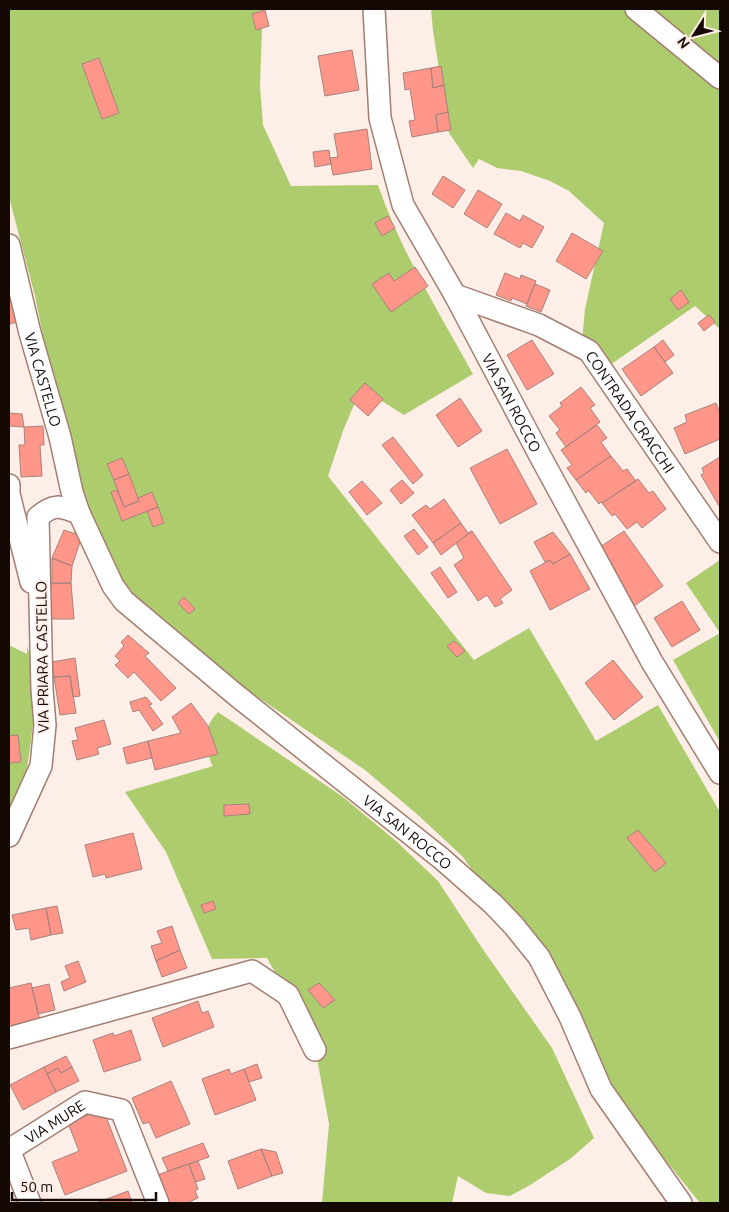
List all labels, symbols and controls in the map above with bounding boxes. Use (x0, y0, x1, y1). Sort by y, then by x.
north arrow (669, 10, 719, 60)
text: N (674, 34, 693, 52)
street label: VIA CASTELLO (22, 331, 65, 429)
street label: CONTRADA CRACCHI (583, 347, 678, 476)
street label: VIA SAN ROCCO (479, 351, 545, 455)
street label: VIA PRIARA CASTELLO (32, 581, 52, 733)
street label: VIA SAN ROCCO (360, 791, 456, 872)
street label: VIA MURE (22, 1096, 88, 1146)
scale bar (12, 1170, 156, 1202)
text: 50 m (20, 1178, 53, 1195)

